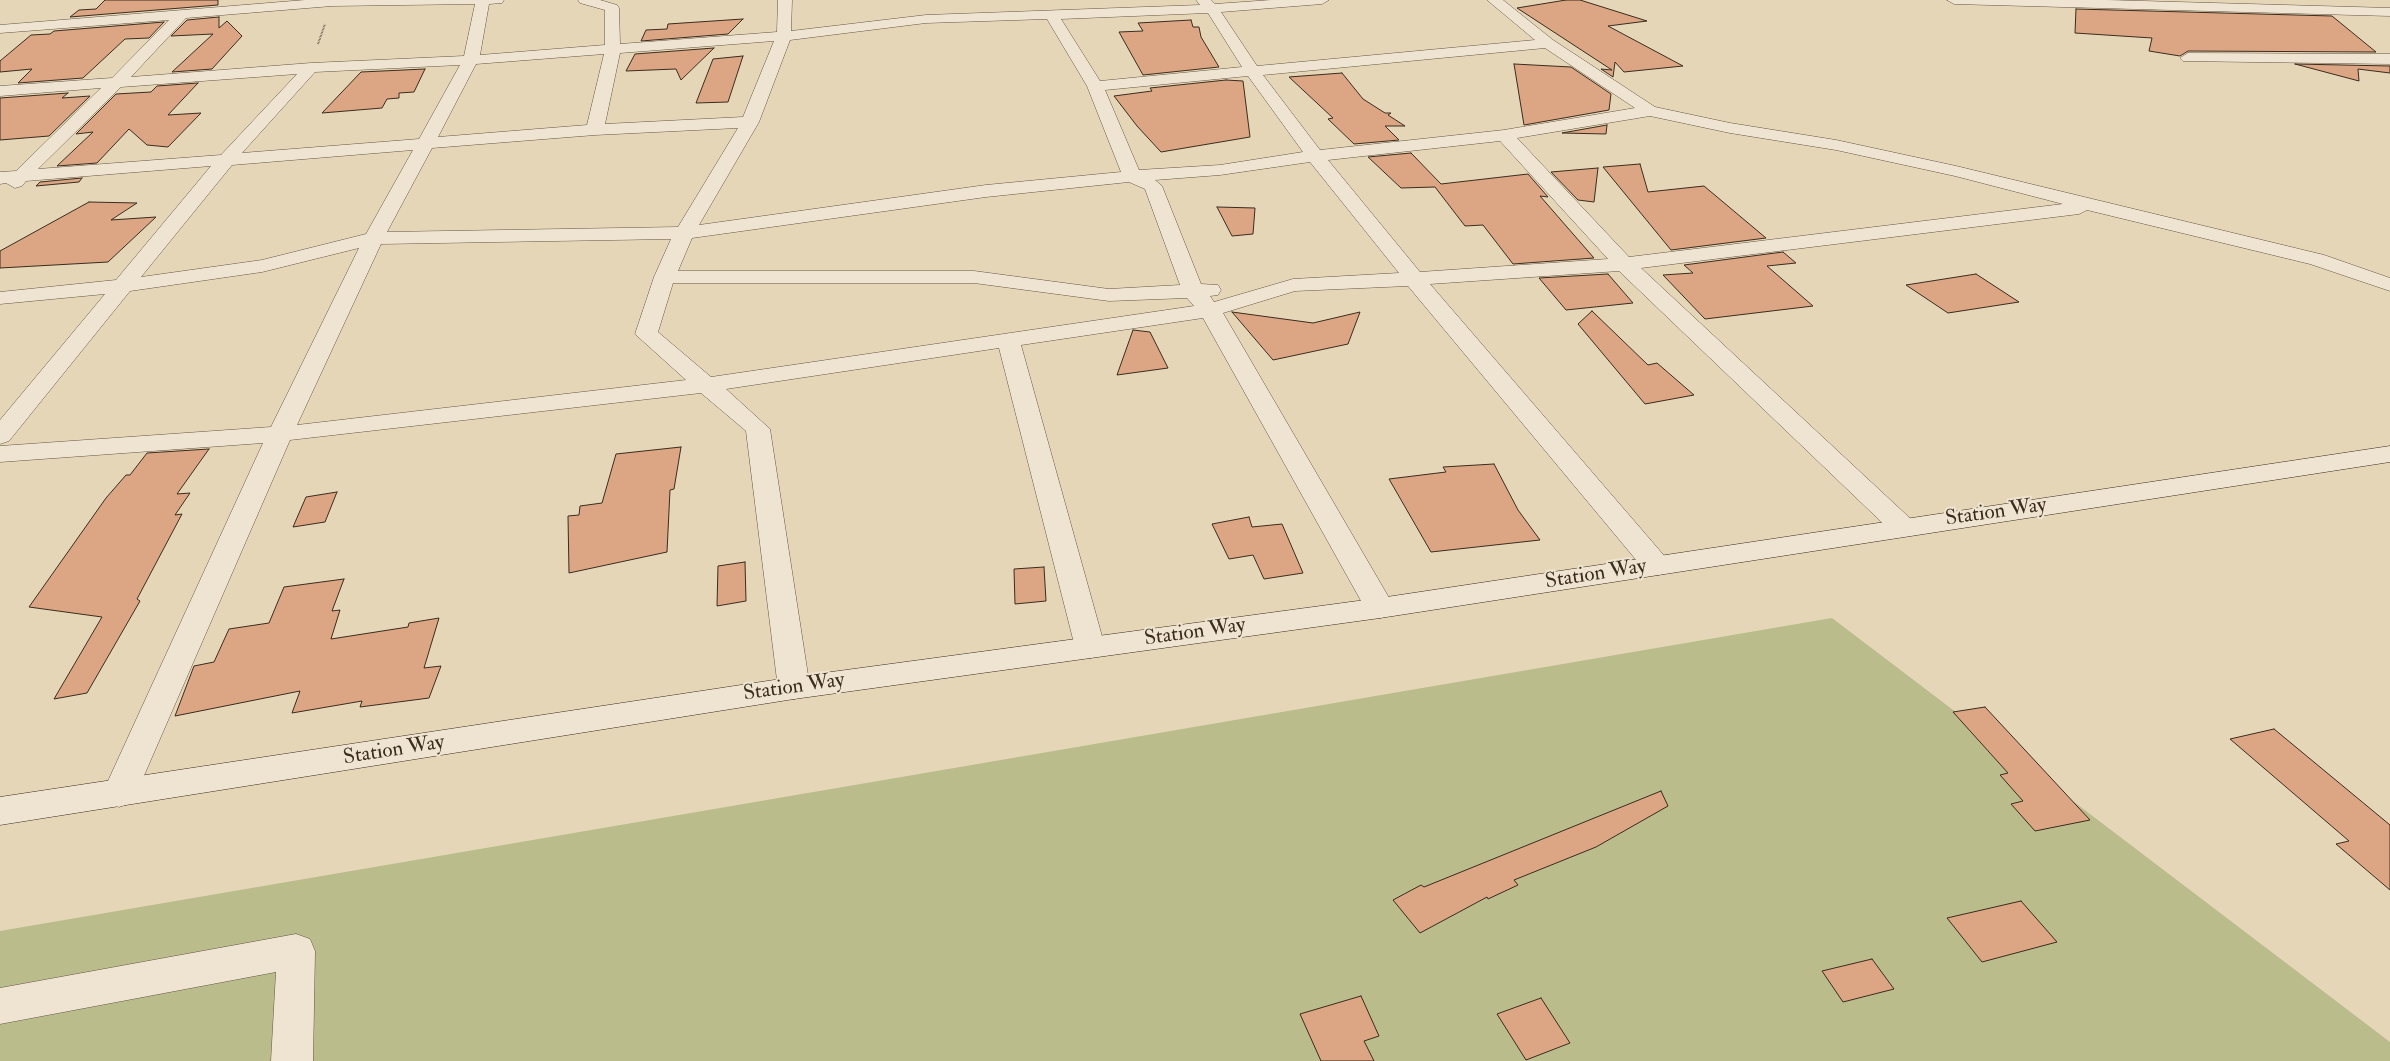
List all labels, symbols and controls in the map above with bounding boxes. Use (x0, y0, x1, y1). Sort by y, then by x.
street label: Station Way (1944, 493, 2048, 533)
street label: Station Way (1544, 555, 1648, 595)
street label: Station Way (1143, 613, 1247, 653)
street label: Station Way (742, 668, 846, 708)
street label: Station Way (342, 731, 446, 771)

